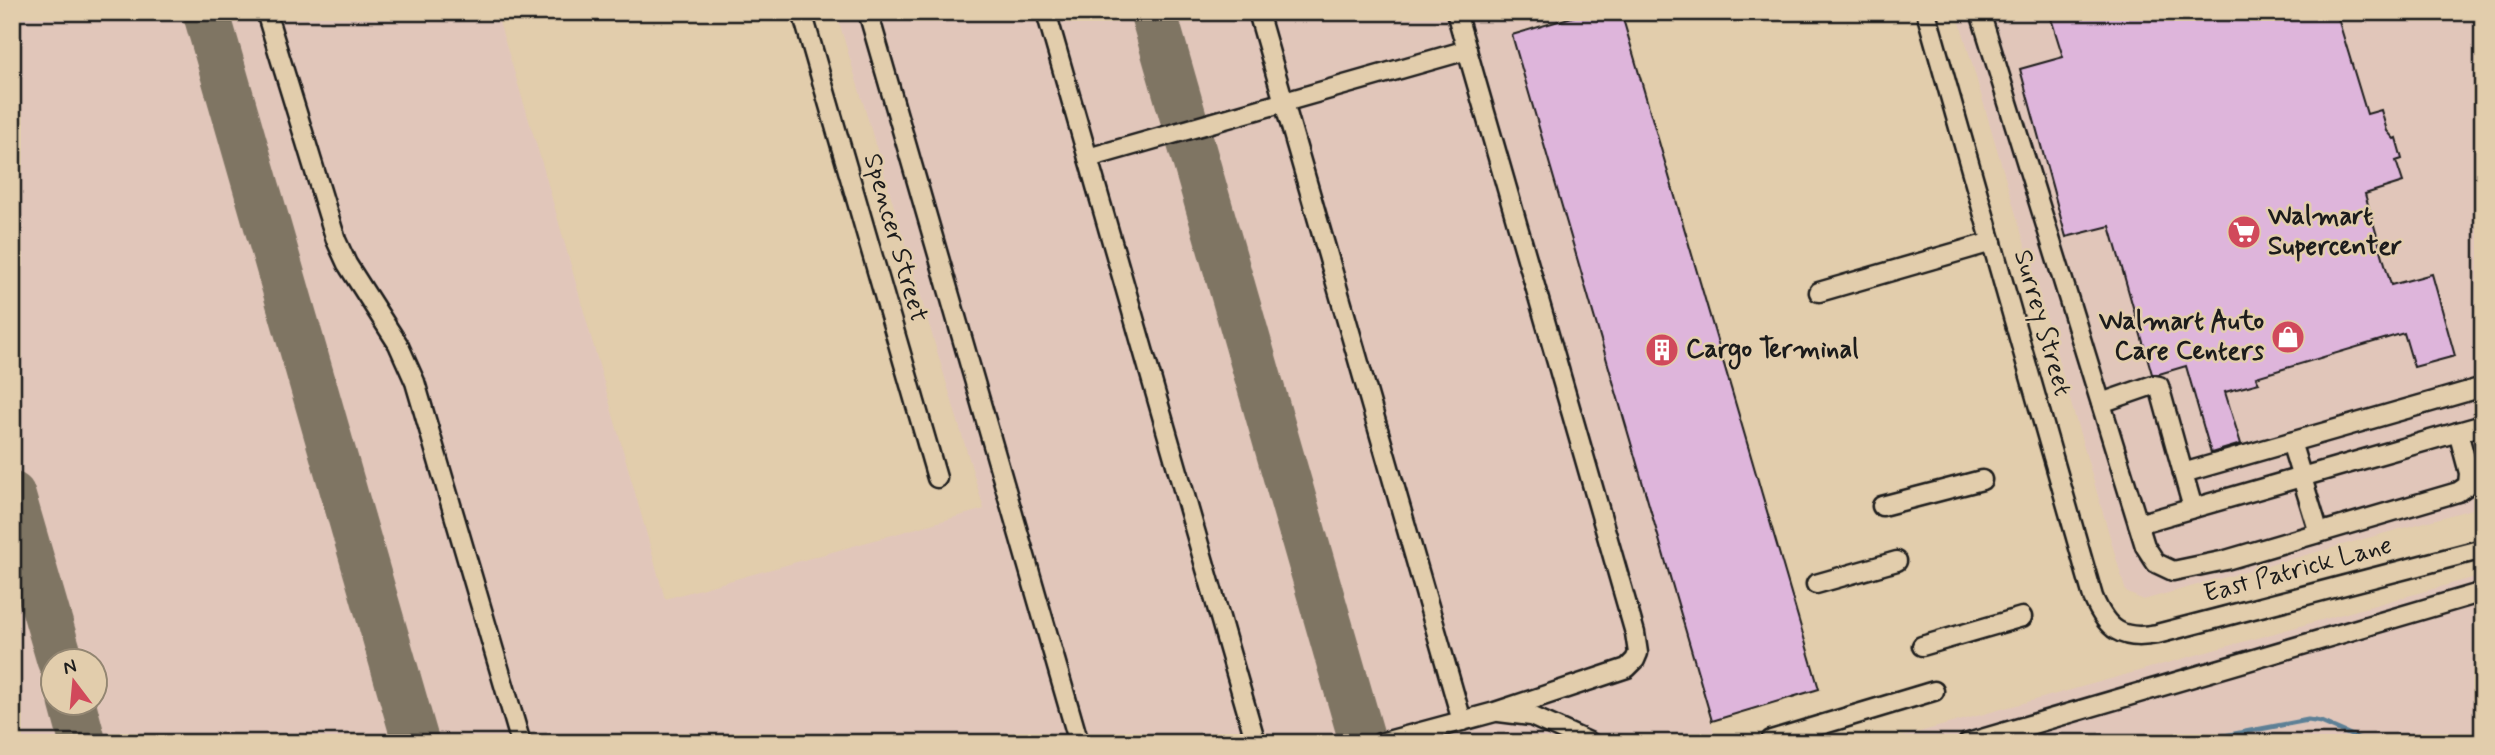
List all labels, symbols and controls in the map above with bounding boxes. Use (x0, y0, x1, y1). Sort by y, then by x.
street label: Spencer Street (855, 150, 935, 326)
place label: Walmart Supercenter (2267, 200, 2402, 264)
supermarket icon: Walmart Supercenter (2225, 213, 2263, 251)
street label: Surrey Street (2005, 246, 2079, 400)
place label: Walmart Auto Care Centers (2098, 305, 2265, 369)
shop icon: Walmart Auto Care Centers (2269, 318, 2307, 356)
building icon: Cargo Terminal (1643, 331, 1681, 369)
place label: Cargo Terminal (1686, 333, 1858, 370)
street label: East Patrick Lane (2200, 528, 2396, 612)
north arrow (38, 646, 108, 716)
text: N (60, 653, 79, 681)

